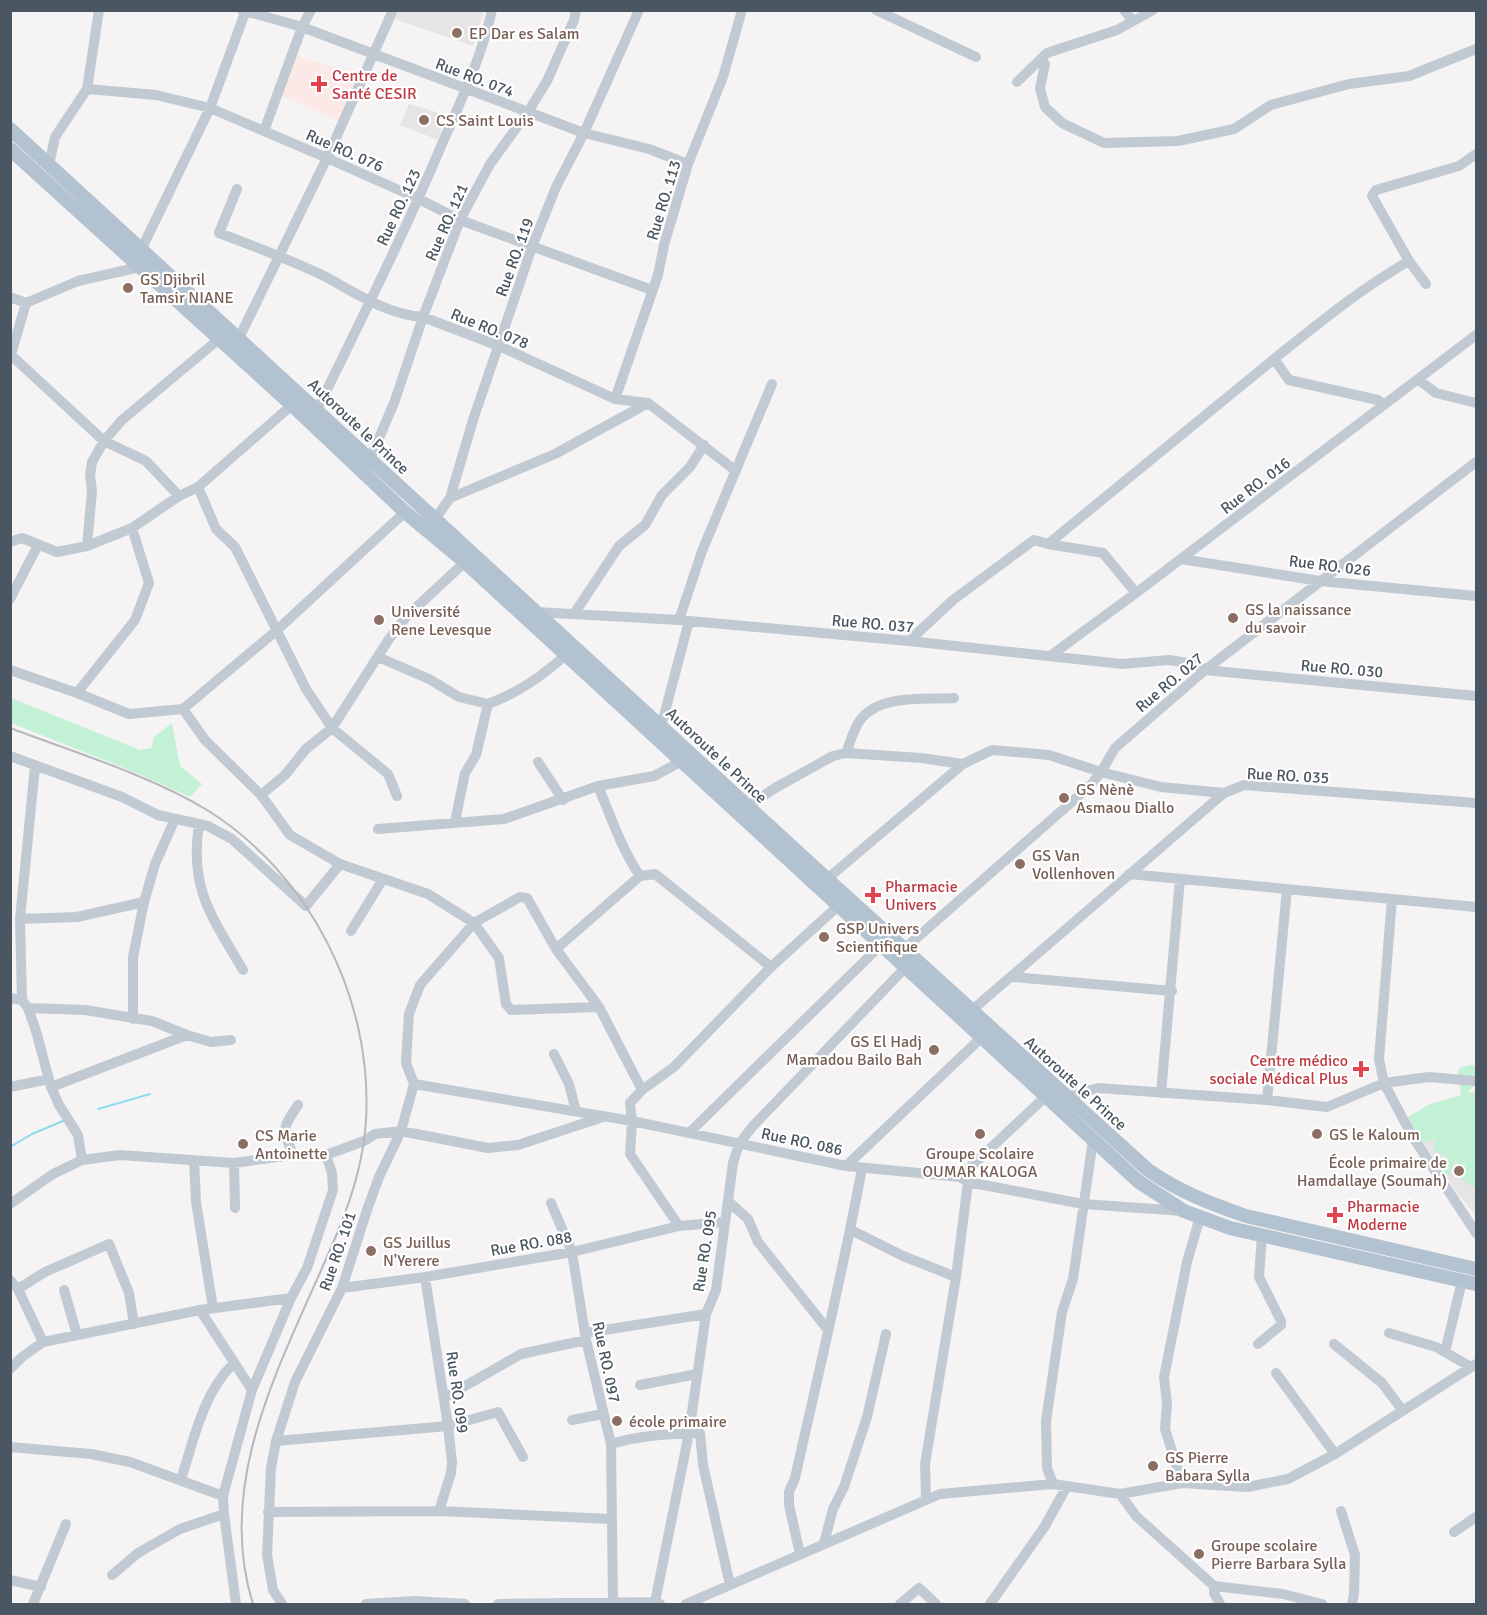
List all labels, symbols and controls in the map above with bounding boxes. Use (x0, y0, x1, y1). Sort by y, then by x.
place label: EP Dar es Salam (469, 24, 580, 44)
marker: EP Dar es Salam (450, 26, 464, 40)
street label: Rue RO. 074 (433, 54, 517, 102)
place label: Centre de Santé CESIR (332, 66, 417, 104)
marker: Centre de Santé CESIR (310, 75, 328, 93)
place label: CS Saint Louis (436, 111, 534, 131)
marker: CS Saint Louis (417, 113, 431, 127)
street label: Rue RO. 076 (303, 125, 386, 177)
street label: Rue RO. 113 (642, 158, 686, 243)
street label: Rue RO. 123 (372, 166, 425, 249)
street label: Rue RO. 121 (421, 181, 473, 264)
street label: Rue RO. 119 (491, 215, 538, 300)
place label: GS Djibril Tamsir NIANE (140, 270, 234, 308)
marker: GS Djibril Tamsir NIANE (121, 281, 135, 295)
street label: Rue RO. 078 (448, 304, 532, 354)
street label: Autoroute le Prince (303, 375, 413, 479)
street label: Rue RO. 016 (1217, 453, 1295, 519)
street label: Rue RO. 026 (1288, 551, 1372, 581)
place label: GS la naissance du savoir (1245, 600, 1352, 638)
place label: Université Rene Levesque (391, 602, 492, 640)
street label: Rue RO. 037 (831, 610, 915, 638)
marker: GS la naissance du savoir (1226, 611, 1240, 625)
marker: Université Rene Levesque (372, 613, 386, 627)
street label: Rue RO. 027 (1132, 649, 1208, 717)
street label: Rue RO. 030 (1300, 655, 1384, 683)
street label: Autoroute le Prince (661, 704, 771, 808)
street label: Rue RO. 035 (1246, 764, 1330, 788)
place label: GS Nènè Asmaou Diallo (1076, 780, 1174, 818)
marker: GS Nènè Asmaou Diallo (1057, 791, 1071, 805)
place label: GS Van Vollenhoven (1032, 846, 1115, 884)
marker: GS Van Vollenhoven (1013, 857, 1027, 871)
place label: Pharmacie Univers (885, 877, 958, 915)
marker: Pharmacie Univers (866, 888, 880, 902)
place label: GSP Univers Scientifique (836, 919, 919, 957)
marker: GSP Univers Scientifique (817, 930, 831, 944)
place label: GS El Hadj Mamadou Bailo Bah (786, 1032, 922, 1070)
street label: Autoroute le Prince (1020, 1032, 1131, 1135)
marker: GS El Hadj Mamadou Bailo Bah (927, 1043, 941, 1057)
place label: Centre médico sociale Médical Plus (1210, 1051, 1348, 1089)
marker: Centre médico sociale Médical Plus (1352, 1060, 1370, 1078)
street label: Rue RO. 086 (759, 1124, 844, 1160)
place label: GS le Kaloum (1329, 1125, 1420, 1145)
place label: CS Marie Antoinette (255, 1126, 327, 1164)
marker: Groupe Scolaire OUMAR KALOGA (973, 1127, 987, 1141)
marker: GS le Kaloum (1310, 1127, 1324, 1141)
marker: CS Marie Antoinette (236, 1137, 250, 1151)
place label: Groupe Scolaire OUMAR KALOGA (923, 1144, 1038, 1182)
place label: École primaire de Hamdallaye (Soumah) (1297, 1153, 1447, 1191)
marker: École primaire de Hamdallaye (Soumah) (1452, 1164, 1466, 1178)
place label: Pharmacie Moderne (1347, 1197, 1420, 1235)
marker: Pharmacie Moderne (1328, 1208, 1342, 1222)
street label: Rue RO. 101 (315, 1209, 361, 1294)
street label: Rue RO. 095 (689, 1209, 721, 1294)
street label: Rue RO. 088 (489, 1227, 574, 1261)
place label: GS Juillus N'Yerere (383, 1233, 451, 1271)
marker: GS Juillus N'Yerere (364, 1244, 378, 1258)
street label: Rue RO. 097 (588, 1320, 624, 1405)
street label: Rue RO. 099 (441, 1350, 473, 1434)
place label: école primaire (629, 1412, 727, 1432)
marker: école primaire (610, 1414, 624, 1428)
place label: GS Pierre Babara Sylla (1165, 1448, 1250, 1486)
marker: GS Pierre Babara Sylla (1146, 1459, 1160, 1473)
place label: Groupe scolaire Pierre Barbara Sylla (1211, 1536, 1346, 1574)
marker: Groupe scolaire Pierre Barbara Sylla (1192, 1547, 1206, 1561)

